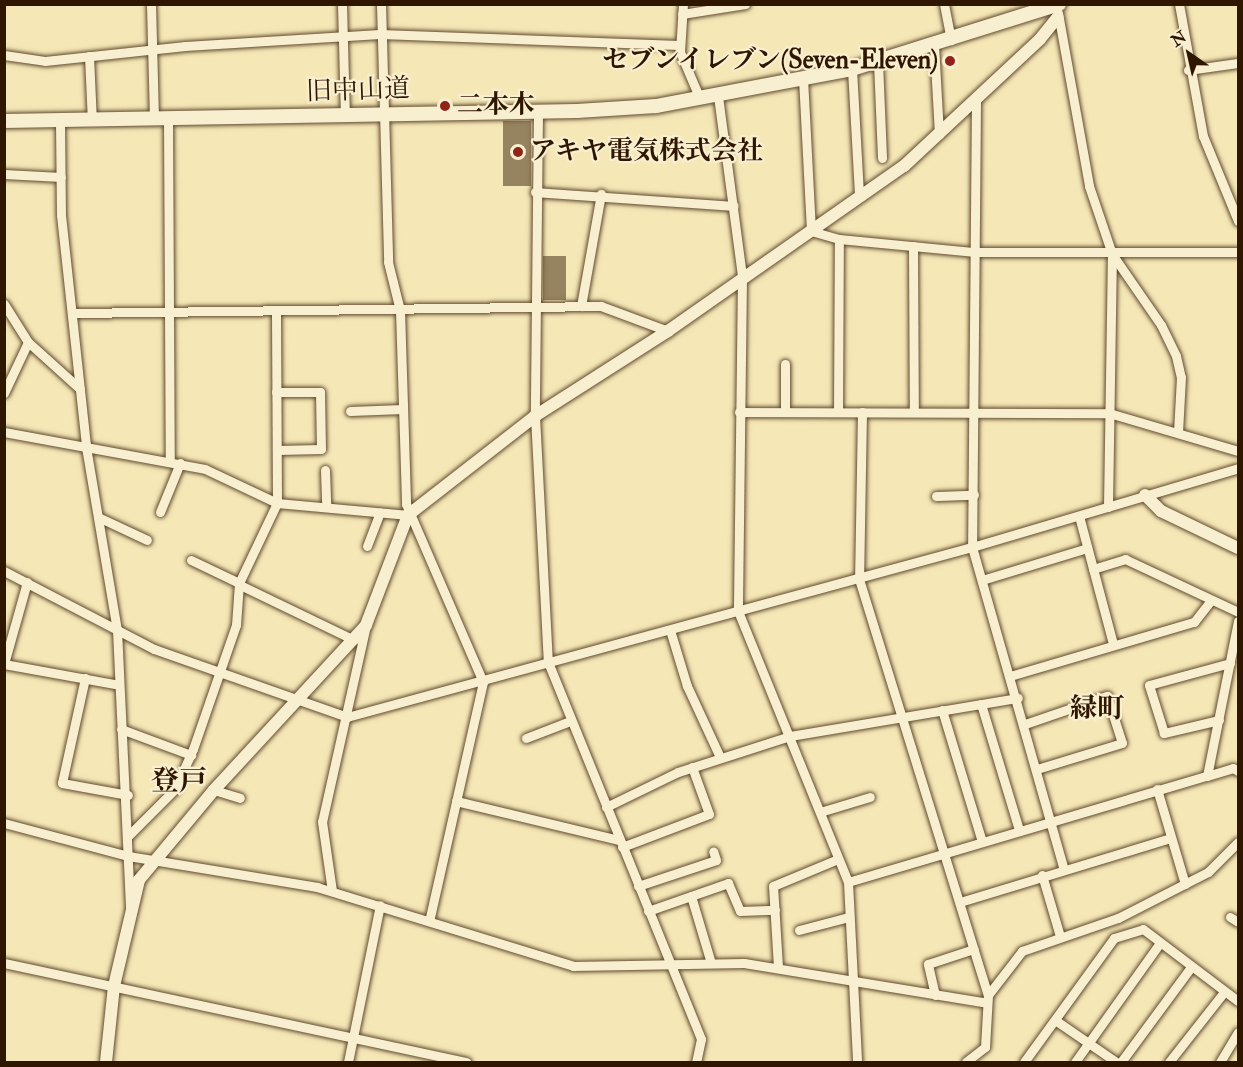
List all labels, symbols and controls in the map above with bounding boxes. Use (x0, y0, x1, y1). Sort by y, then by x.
north arrow (1159, 24, 1219, 84)
text: N (1167, 27, 1190, 51)
place label: セブンイレブン(Seven-Eleven) (599, 45, 938, 77)
marker: セブンイレブン(Seven-Eleven) (943, 54, 957, 68)
street label: 旧中山道 (305, 74, 411, 108)
place label: 二本木 (457, 90, 535, 122)
marker: 二本木 (438, 99, 452, 113)
place label: アキヤ電気株式会社 (530, 136, 764, 168)
marker: アキヤ電気株式会社 (511, 145, 525, 159)
district label: 緑町 (1070, 693, 1124, 725)
district label: 登戸 (151, 765, 207, 799)

